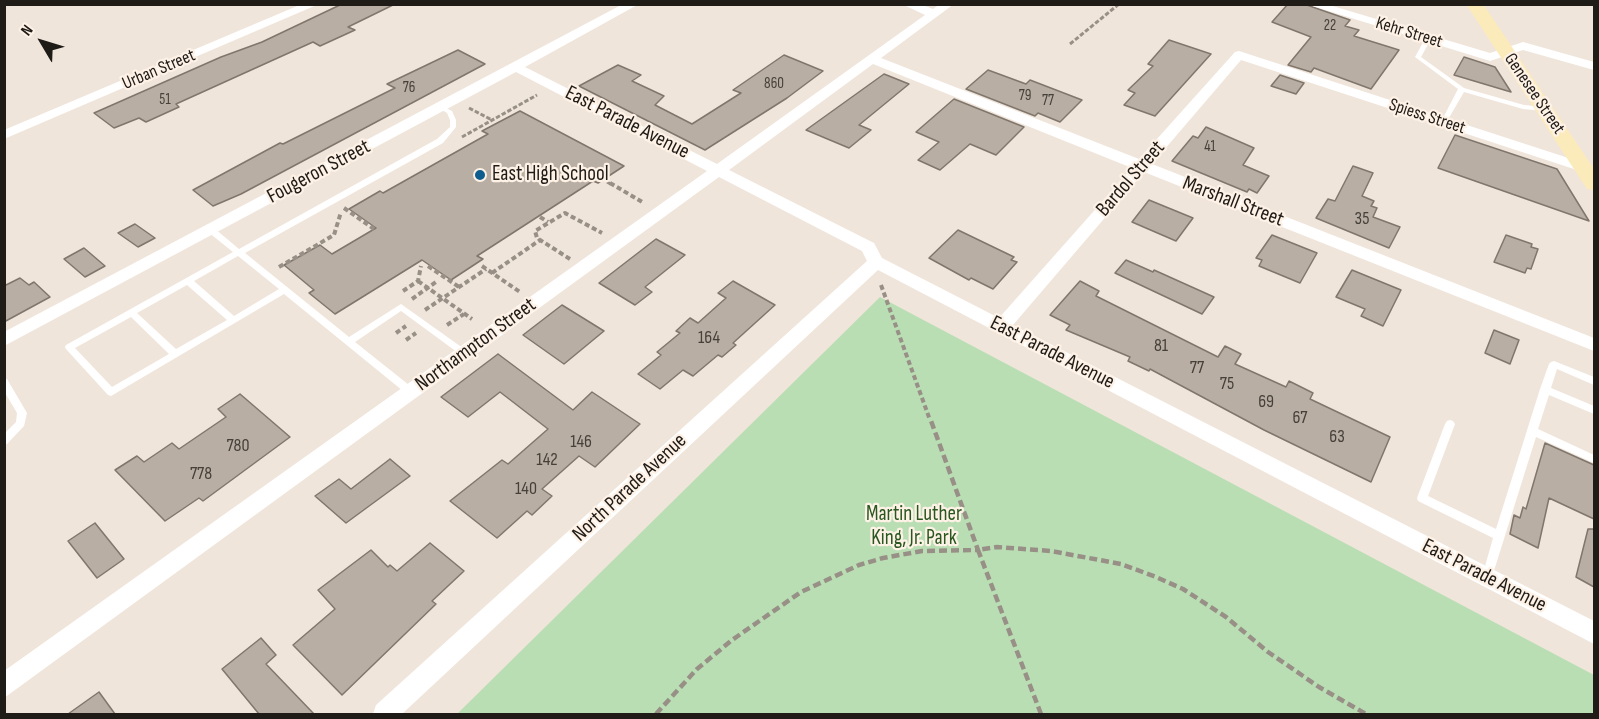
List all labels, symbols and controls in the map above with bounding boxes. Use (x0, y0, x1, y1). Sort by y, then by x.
north arrow (12, 12, 72, 72)
street label: Kehr Street (1373, 13, 1445, 53)
house number: 22 (1324, 17, 1336, 35)
text: N (17, 21, 38, 40)
street label: Urban Street (119, 45, 199, 95)
street label: Genesee Street (1499, 49, 1569, 139)
house number: 860 (764, 75, 784, 93)
house number: 76 (403, 79, 415, 97)
street label: East Parade Avenue (561, 81, 693, 165)
house number: 79 (1019, 87, 1031, 105)
house number: 51 (159, 91, 171, 109)
house number: 77 (1042, 92, 1054, 110)
street label: Spiess Street (1386, 94, 1468, 140)
street label: Fougeron Street (263, 134, 375, 210)
street label: Bardol Street (1091, 136, 1171, 222)
house number: 41 (1204, 138, 1216, 156)
place label: East High School (492, 162, 609, 188)
marker: East High School (473, 168, 487, 182)
street label: Marshall Street (1179, 171, 1287, 233)
house number: 35 (1355, 208, 1369, 230)
street label: Northampton Street (411, 293, 541, 397)
street label: East Parade Avenue (986, 311, 1118, 395)
house number: 164 (698, 327, 720, 349)
house number: 81 (1154, 335, 1168, 357)
house number: 77 (1190, 357, 1204, 379)
house number: 75 (1220, 373, 1234, 395)
house number: 69 (1258, 391, 1274, 413)
house number: 67 (1292, 407, 1308, 429)
house number: 63 (1329, 426, 1345, 448)
street label: North Parade Avenue (568, 429, 692, 547)
house number: 146 (570, 431, 592, 453)
house number: 780 (226, 435, 250, 457)
house number: 142 (536, 449, 558, 471)
house number: 778 (190, 463, 212, 485)
house number: 140 (515, 478, 537, 500)
park label: Martin Luther King, Jr. Park (866, 502, 962, 552)
street label: East Parade Avenue (1418, 534, 1550, 618)

